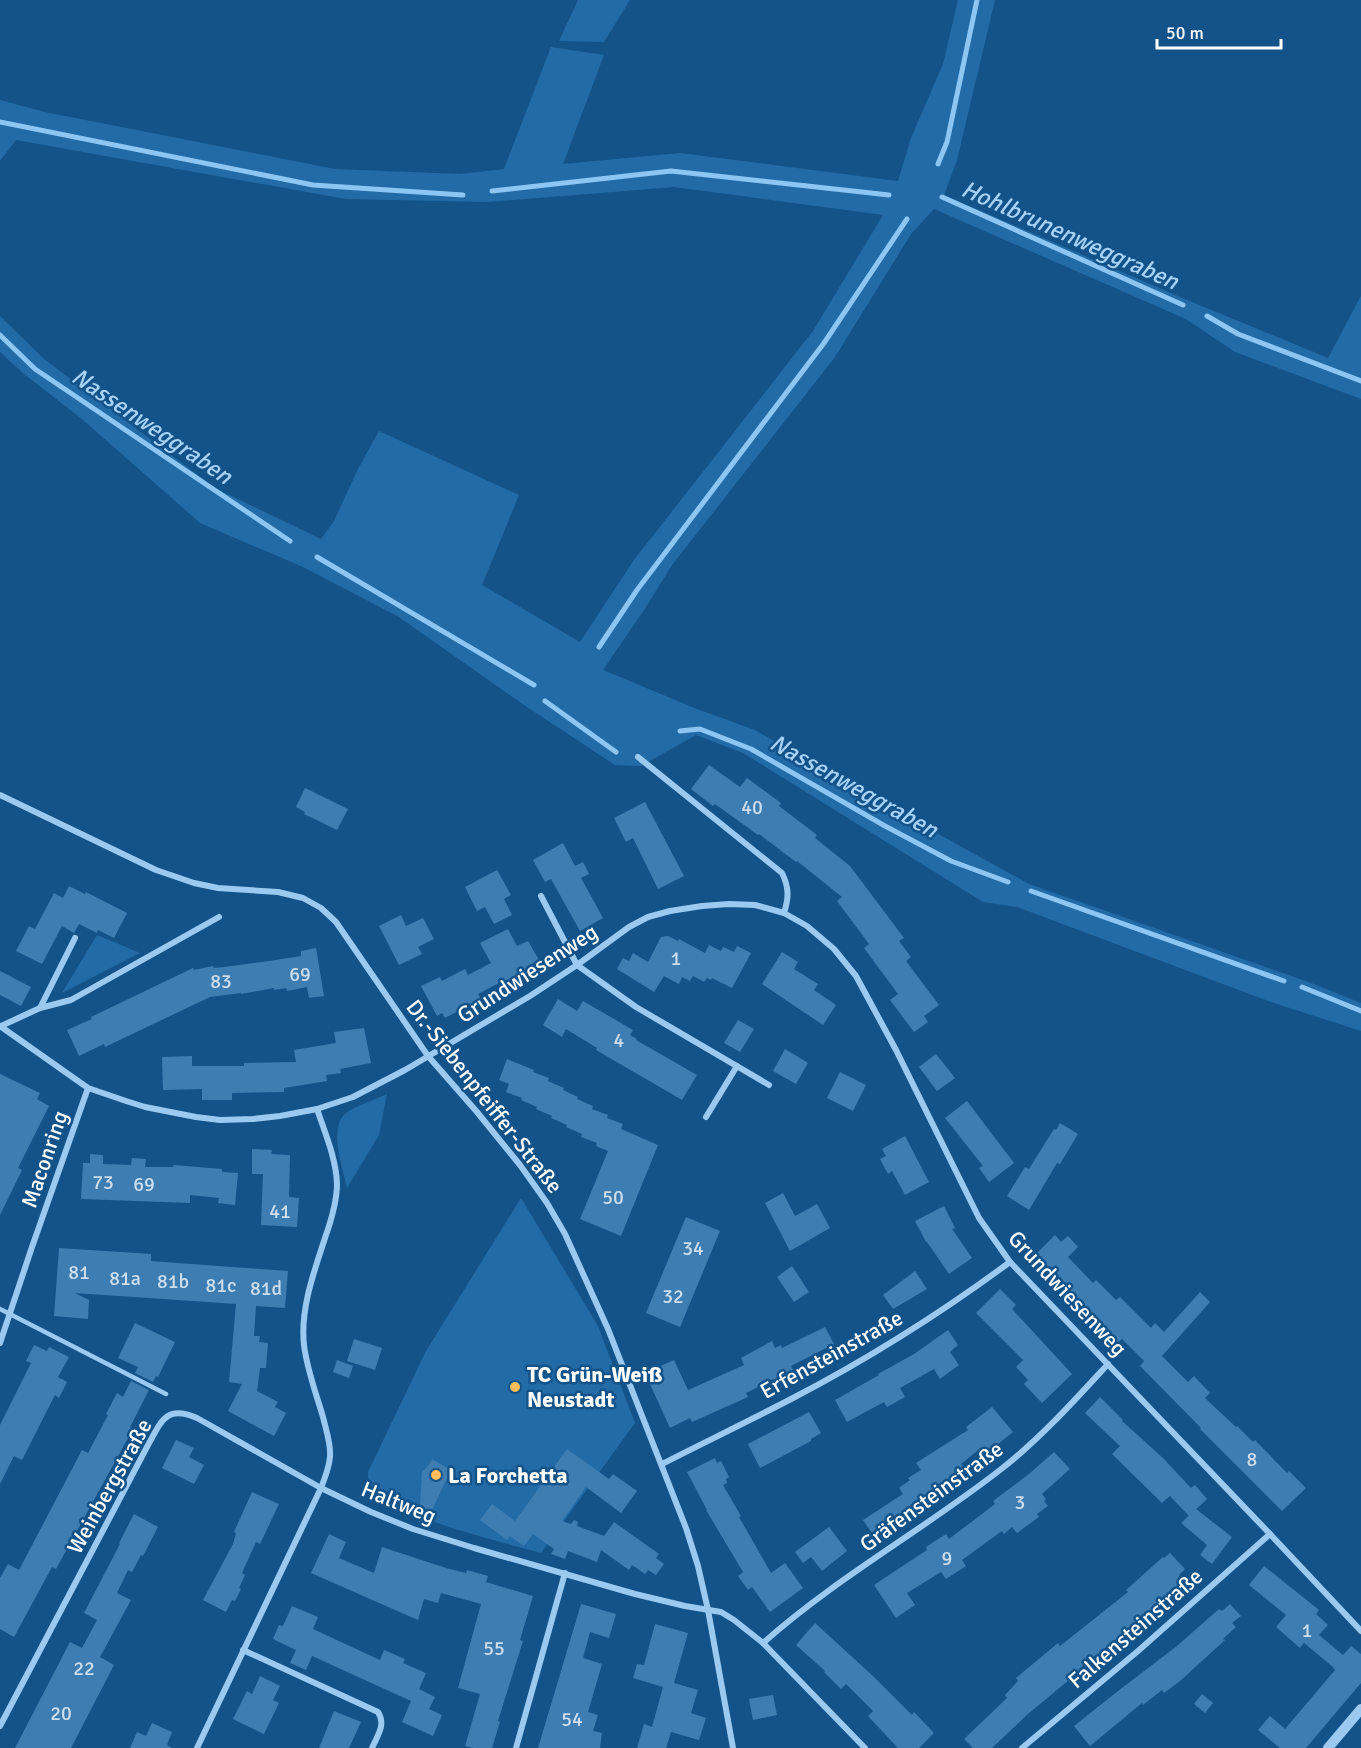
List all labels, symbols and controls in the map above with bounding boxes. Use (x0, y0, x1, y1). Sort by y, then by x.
scale bar (1157, 12, 1282, 50)
text: 50 m (1166, 22, 1204, 44)
water label: Hohlbrunenweggraben (957, 174, 1184, 297)
water label: Nassenweggraben (66, 361, 239, 491)
water label: Nassenweggraben (765, 728, 944, 845)
house number: 40 (741, 795, 763, 820)
street label: Grundwiesenweg (452, 918, 602, 1029)
house number: 1 (671, 946, 681, 971)
house number: 69 (289, 962, 311, 987)
house number: 83 (210, 969, 232, 994)
street label: Dr.-Siebenpfeiffer-Straße (401, 994, 569, 1199)
house number: 4 (614, 1028, 625, 1053)
street label: Maconring (15, 1107, 74, 1211)
house number: 73 (92, 1170, 114, 1195)
house number: 69 (133, 1172, 155, 1197)
house number: 50 (602, 1185, 624, 1210)
house number: 41 (269, 1199, 291, 1224)
street label: Grundwiesenweg (1003, 1225, 1133, 1362)
house number: 34 (682, 1236, 704, 1261)
house number: 81 (68, 1260, 90, 1285)
house number: 81a (109, 1266, 141, 1291)
house number: 81b (157, 1269, 189, 1294)
house number: 81c (205, 1273, 237, 1298)
house number: 81d (250, 1276, 282, 1301)
house number: 32 (662, 1284, 684, 1309)
street label: Erfensteinstraße (755, 1304, 907, 1405)
place label: TC Grün-Weiß Neustadt (527, 1361, 662, 1413)
marker: TC Grün-Weiß Neustadt (508, 1380, 522, 1394)
street label: Weinbergstraße (61, 1414, 158, 1558)
street label: Gräfensteinstraße (854, 1435, 1008, 1558)
house number: 8 (1247, 1447, 1257, 1472)
place label: La Forchetta (448, 1462, 568, 1489)
marker: La Forchetta (429, 1468, 443, 1482)
street label: Haltweg (358, 1475, 440, 1530)
house number: 3 (1015, 1490, 1025, 1515)
house number: 9 (942, 1546, 952, 1571)
street label: Falkensteinstraße (1063, 1563, 1208, 1694)
house number: 1 (1302, 1618, 1312, 1643)
house number: 55 (483, 1636, 505, 1661)
house number: 22 (73, 1656, 95, 1681)
house number: 20 (50, 1701, 72, 1726)
house number: 54 (561, 1707, 583, 1732)

